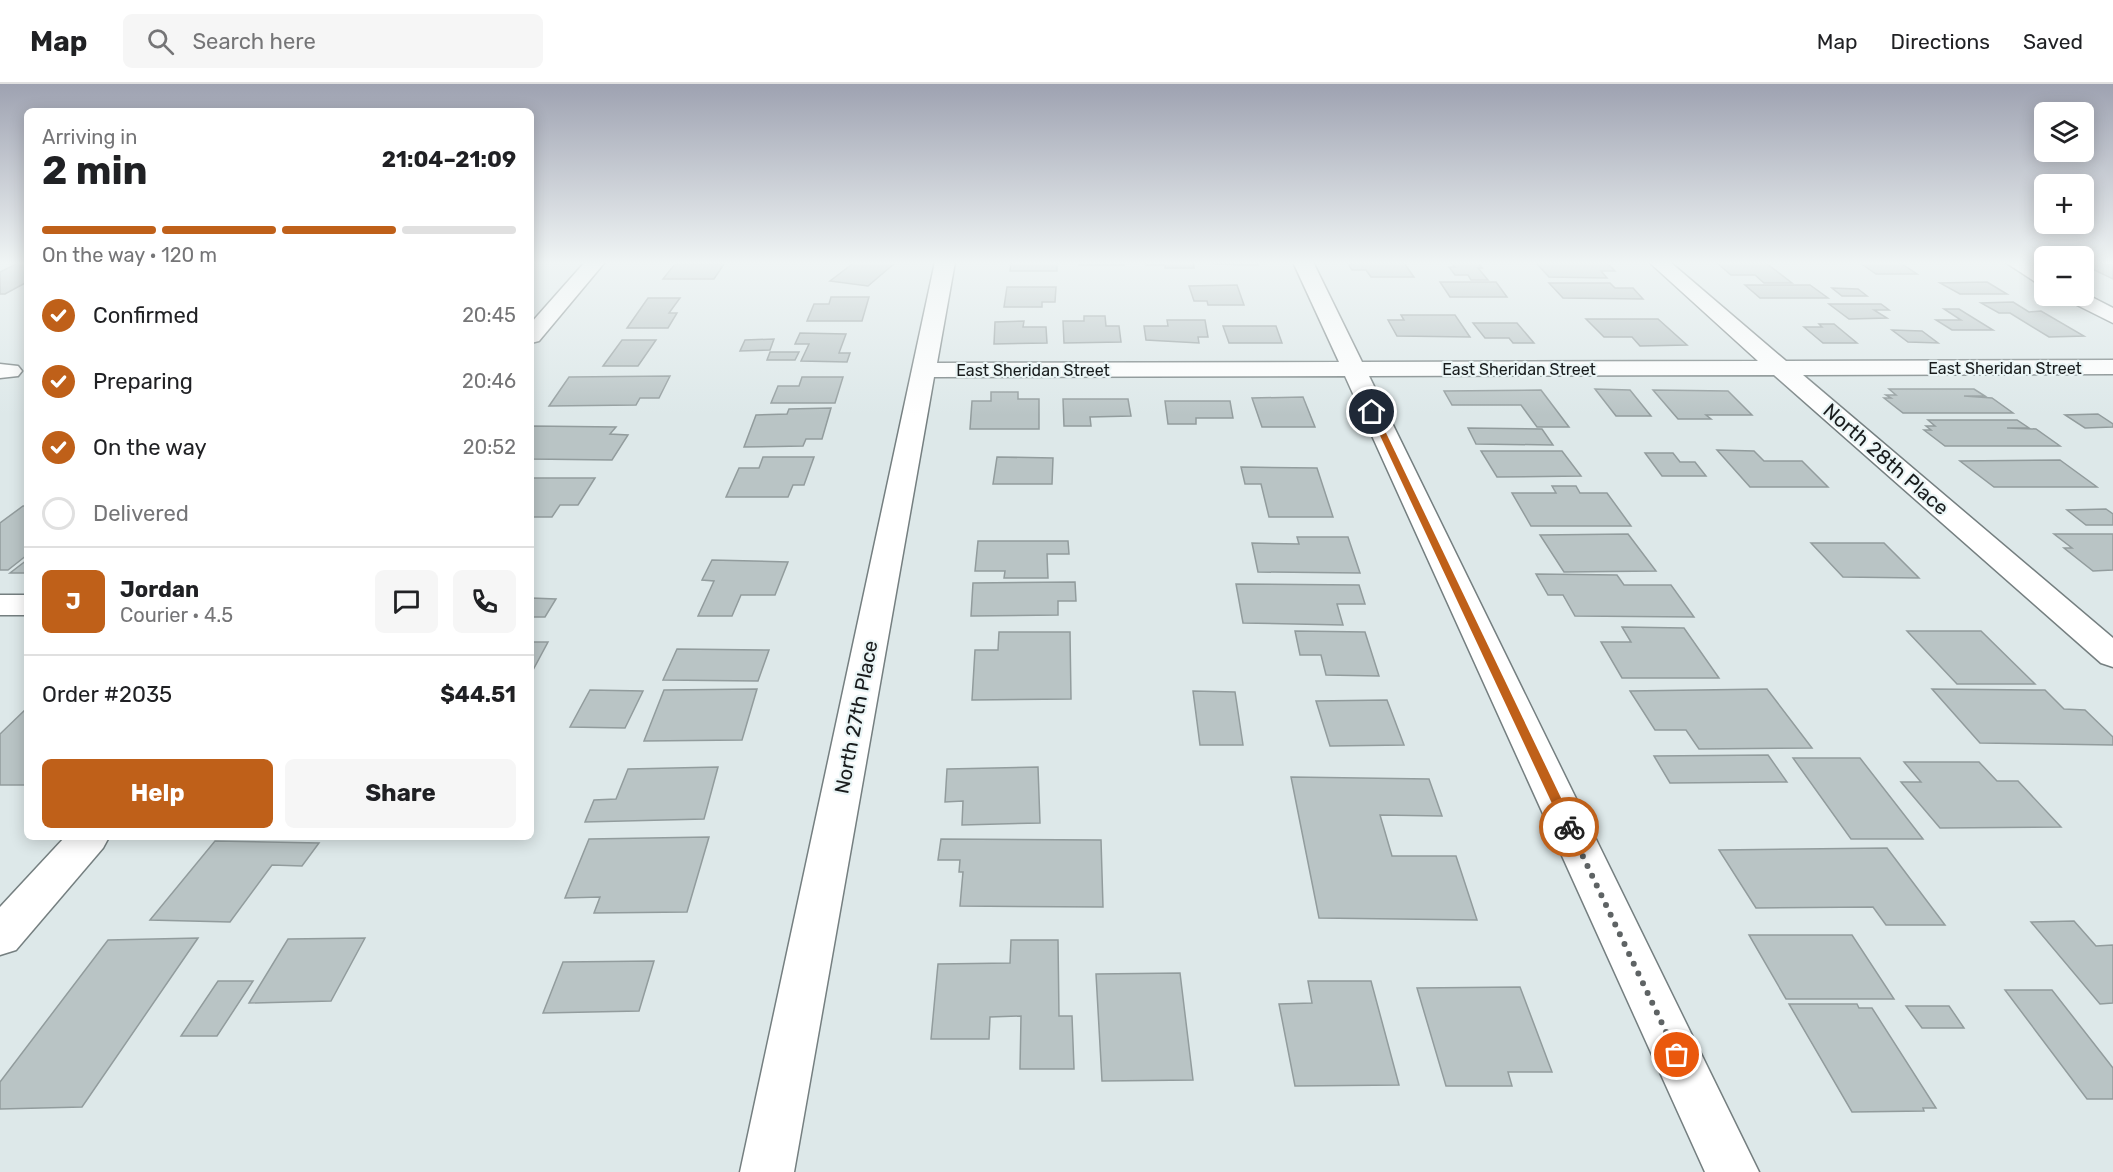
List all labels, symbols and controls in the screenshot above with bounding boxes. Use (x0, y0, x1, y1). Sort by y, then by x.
search box (123, 14, 543, 68)
text: Map (30, 25, 87, 58)
icon: search (144, 25, 177, 58)
text: Search here (192, 28, 316, 55)
text: Map (1817, 29, 1858, 54)
text: Directions (1891, 29, 1990, 54)
text: Saved (2023, 29, 2083, 54)
map controls (2034, 102, 2094, 306)
button: layers (2034, 102, 2094, 162)
text: Arriving in (42, 125, 137, 149)
text: 21:04–21:09 (382, 146, 516, 173)
text: 2 min (42, 148, 148, 194)
button: + (2034, 174, 2094, 234)
text: On the way · 120 m (42, 243, 217, 267)
button: − (2034, 246, 2094, 306)
icon: check (42, 299, 75, 332)
text: Confirmed (93, 302, 199, 329)
text: 20:45 (462, 303, 516, 327)
street label: East Sheridan Street (1928, 359, 2082, 378)
street label: East Sheridan Street (1442, 360, 1596, 379)
street label: East Sheridan Street (956, 361, 1110, 380)
icon: check (42, 365, 75, 398)
text: Preparing (93, 368, 193, 395)
text: 20:46 (462, 369, 516, 393)
pin (1346, 386, 1397, 437)
icon: home (1355, 395, 1388, 428)
street label: North 28th Place (1818, 398, 1954, 520)
icon: check (42, 431, 75, 464)
text: On the way (93, 434, 207, 461)
text: 20:52 (463, 435, 516, 459)
text: Delivered (93, 500, 189, 527)
button: chat (375, 570, 438, 633)
button: phone (453, 570, 516, 633)
text: Jordan (120, 576, 199, 603)
text: J (66, 588, 81, 615)
text: Courier · 4.5 (120, 603, 233, 627)
street label: North 27th Place (829, 638, 883, 796)
text: Order #2035 (42, 681, 172, 708)
text: $44.51 (440, 681, 516, 708)
button: Help (42, 759, 273, 828)
button: Share (285, 759, 516, 828)
courier (1539, 797, 1599, 857)
icon: bike (1553, 811, 1586, 844)
pin (1651, 1029, 1702, 1080)
icon: bag (1660, 1038, 1693, 1071)

